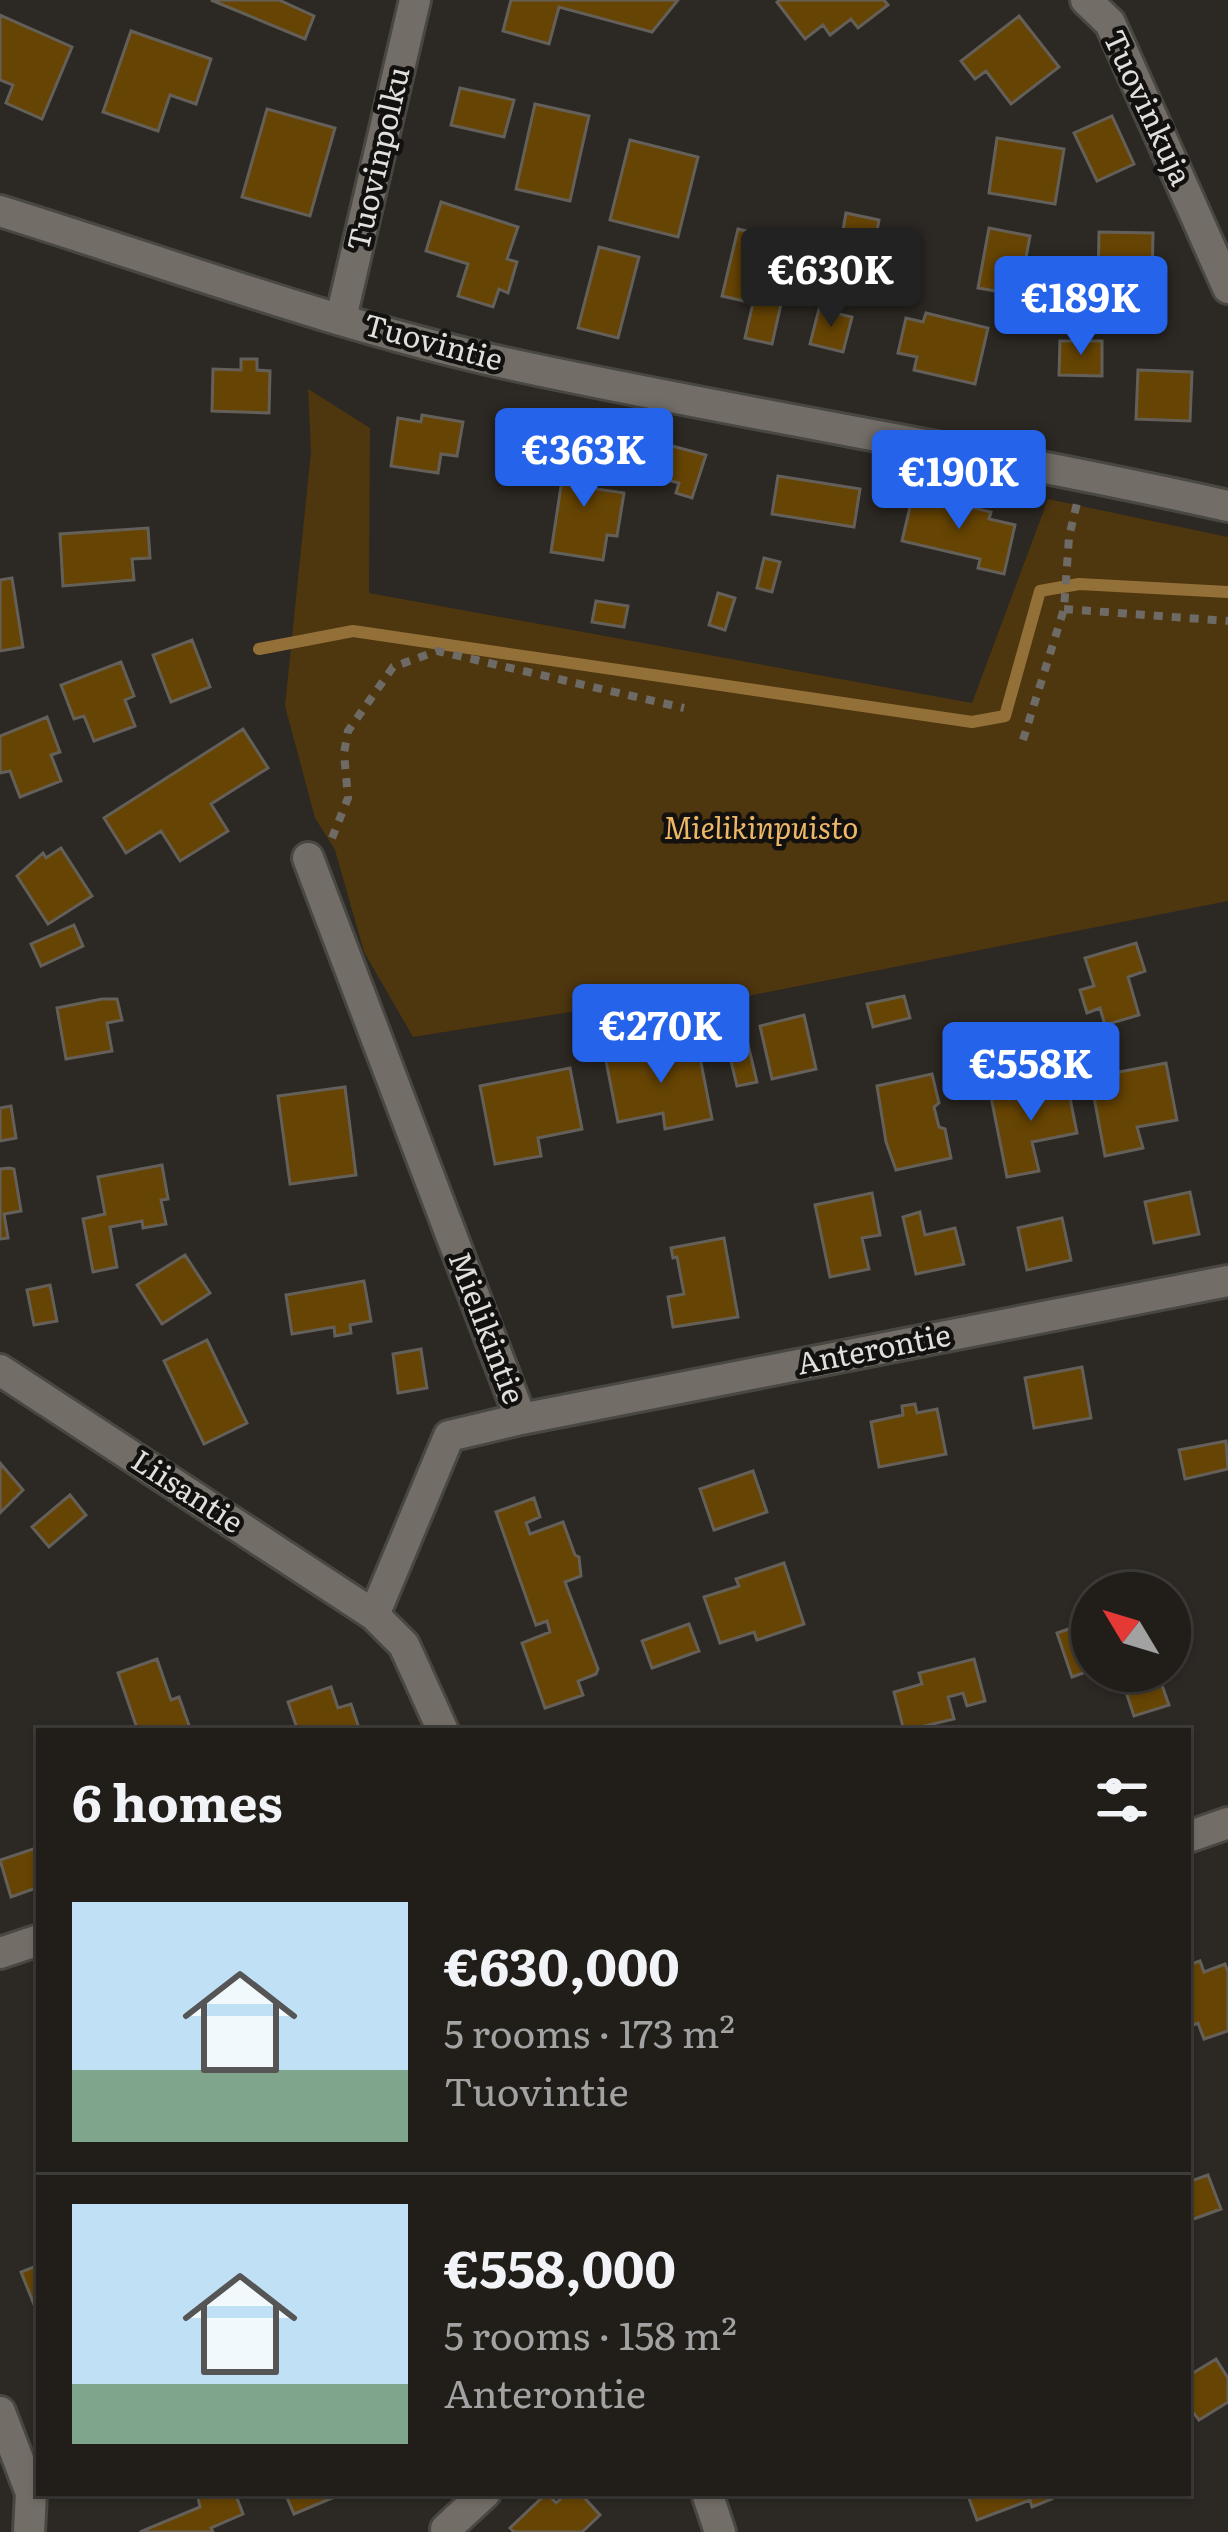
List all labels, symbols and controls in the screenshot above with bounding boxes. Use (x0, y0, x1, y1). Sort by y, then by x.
street label: Tuovinkuja (1094, 22, 1205, 193)
street label: Tuovinpolku (334, 62, 419, 255)
pin: €630K (747, 228, 915, 330)
text: €630K (768, 238, 894, 296)
pin: €189K (997, 256, 1165, 358)
text: €189K (1021, 266, 1141, 324)
street label: Tuovintie (359, 300, 508, 380)
pin: €363K (500, 408, 668, 510)
text: €363K (522, 418, 646, 476)
pin: €190K (875, 430, 1043, 532)
text: €190K (899, 440, 1019, 498)
park label: Mielikinpuisto (664, 804, 858, 848)
pin: €270K (577, 984, 745, 1086)
text: €270K (599, 994, 723, 1052)
pin: €558K (947, 1022, 1115, 1124)
text: €558K (969, 1032, 1093, 1090)
street label: Mielikintie (440, 1244, 538, 1409)
street label: Anterontie (793, 1311, 954, 1383)
street label: Liisantie (124, 1437, 253, 1542)
north arrow (1071, 1572, 1191, 1692)
map controls (1071, 1572, 1191, 1692)
text: 6 homes (72, 1762, 283, 1838)
icon: filters (1089, 1767, 1155, 1833)
text: €630,000 (444, 1926, 680, 2002)
icon: home (168, 1950, 312, 2094)
text: 5 rooms · 173 m² (444, 2002, 735, 2060)
text: Tuovintie (444, 2060, 629, 2118)
text: €558,000 (444, 2228, 676, 2304)
icon: home (168, 2252, 312, 2396)
text: 5 rooms · 158 m² (444, 2304, 737, 2362)
text: Anterontie (444, 2362, 646, 2420)

